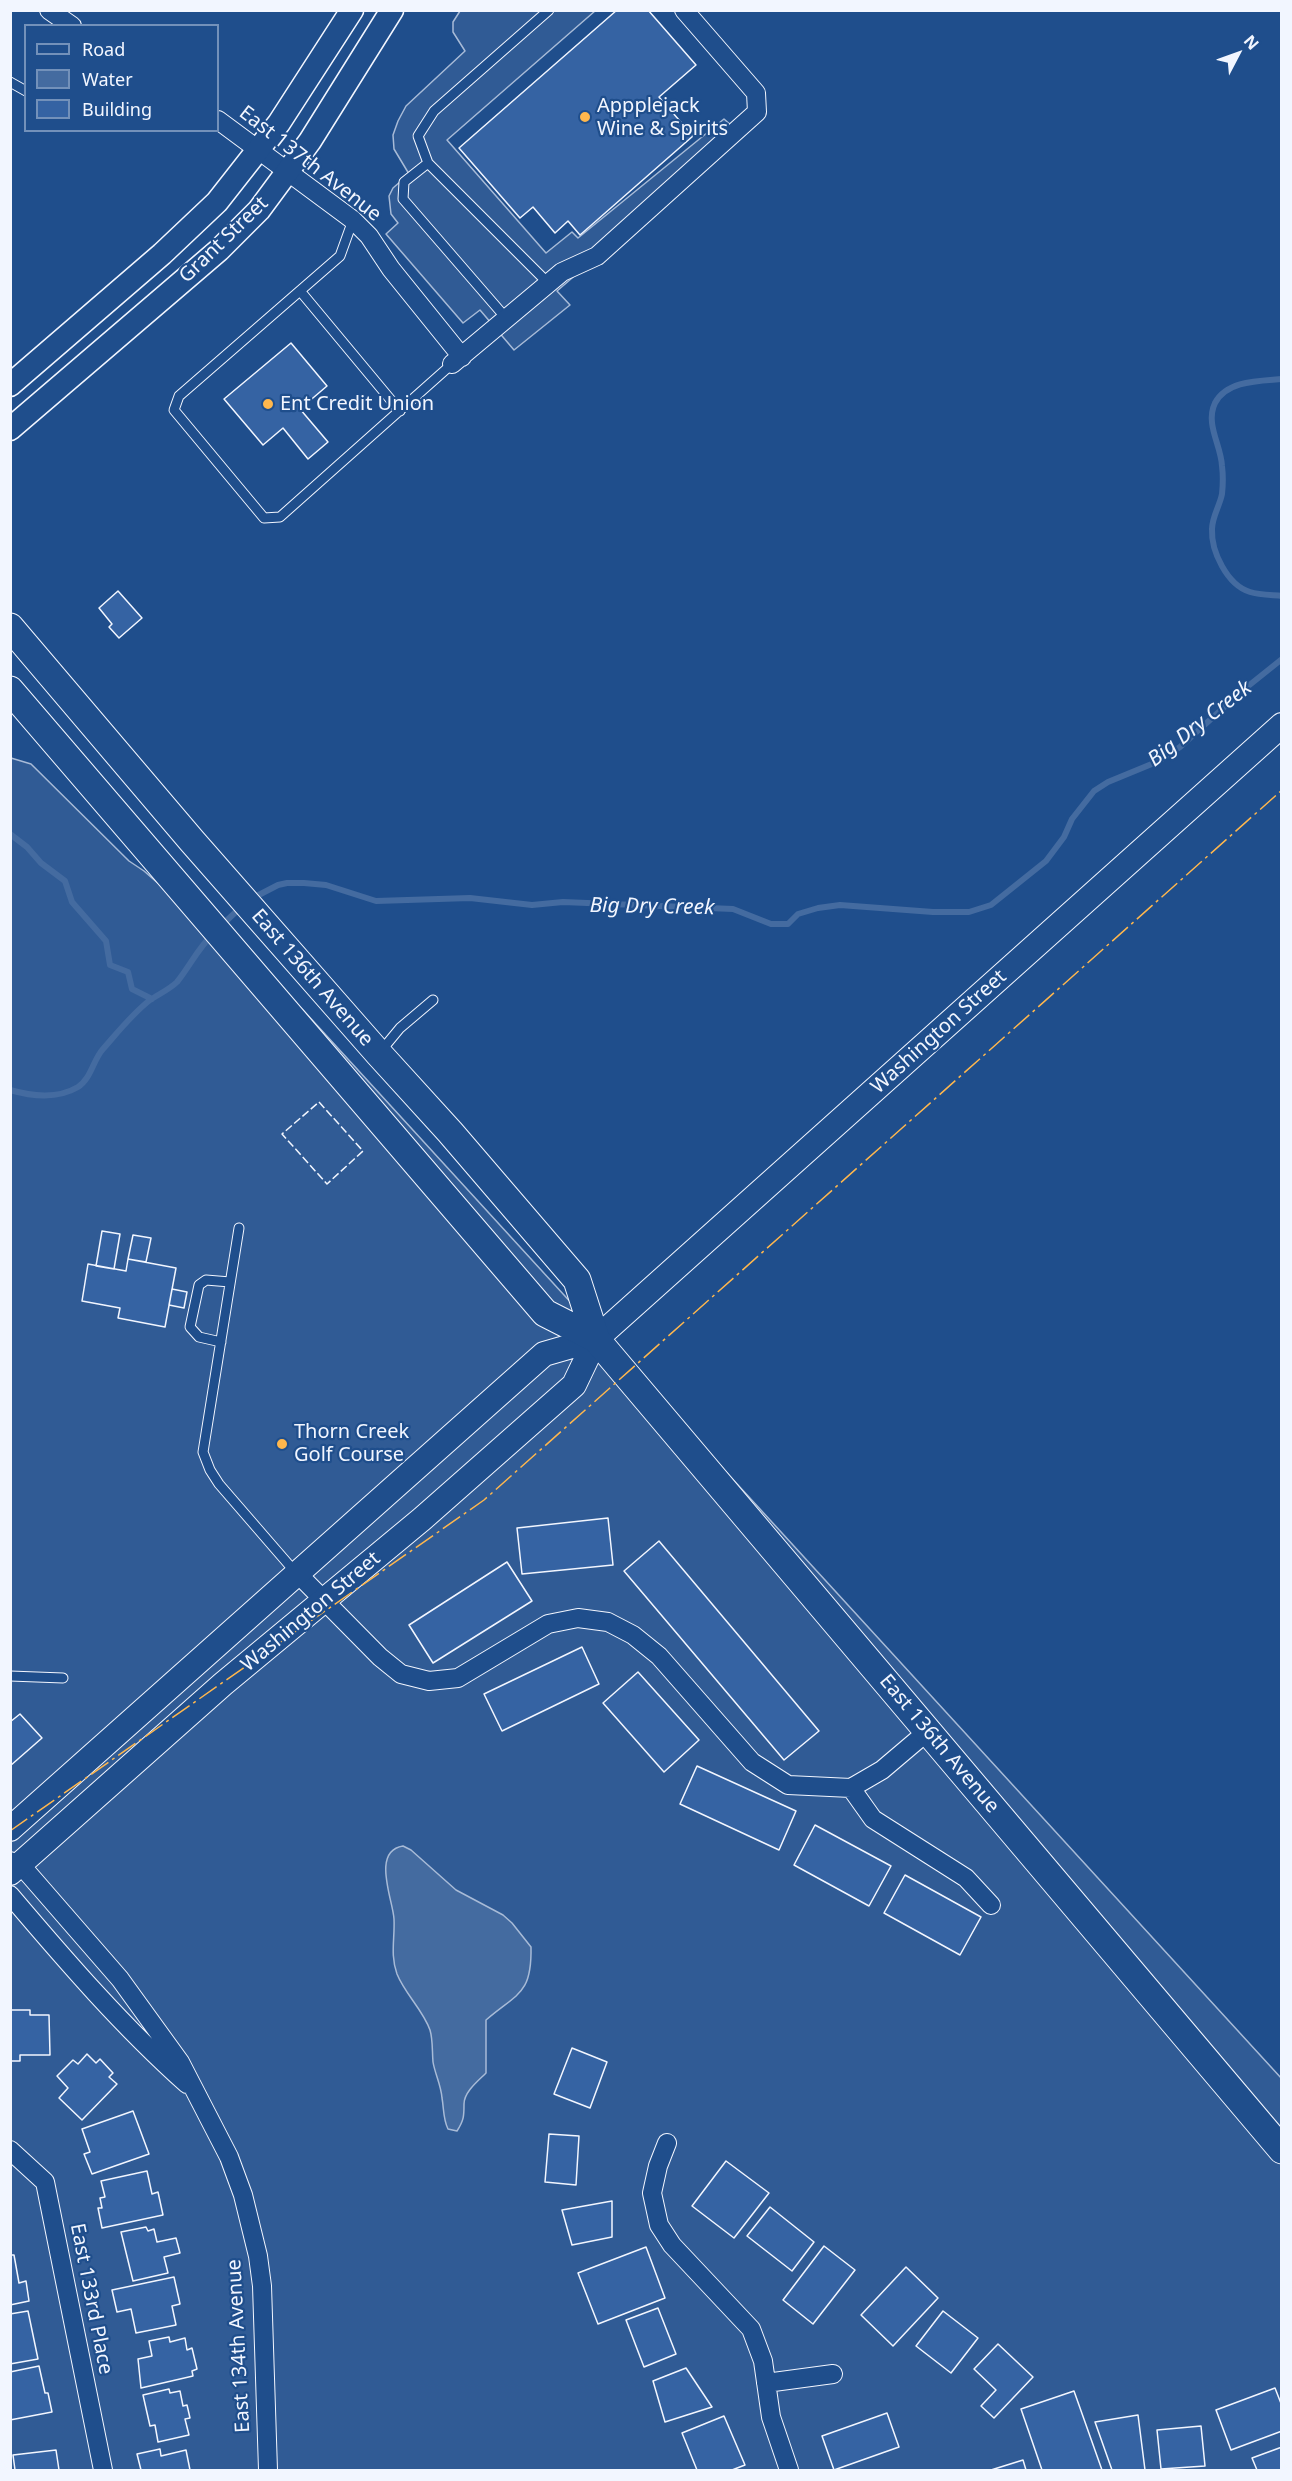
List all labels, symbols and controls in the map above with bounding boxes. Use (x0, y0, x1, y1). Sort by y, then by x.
legend (24, 24, 219, 132)
north arrow (1208, 24, 1268, 84)
text: N (1239, 30, 1264, 54)
text: Road (82, 37, 125, 61)
text: Water (82, 67, 133, 91)
place label: Appplejack Wine & Spirits (597, 94, 728, 141)
text: Building (82, 97, 152, 121)
street label: East 137th Avenue (234, 101, 386, 227)
marker: Appplejack Wine & Spirits (578, 110, 592, 124)
street label: Grant Street (175, 192, 273, 288)
place label: Ent Credit Union (280, 392, 434, 416)
marker: Ent Credit Union (261, 397, 275, 411)
water label: Big Dry Creek (1143, 676, 1257, 772)
water label: Big Dry Creek (589, 893, 715, 921)
street label: East 136th Avenue (246, 905, 378, 1051)
street label: Washington Street (866, 965, 1012, 1099)
place label: Thorn Creek Golf Course (294, 1420, 409, 1467)
marker: Thorn Creek Golf Course (275, 1437, 289, 1451)
street label: Washington Street (237, 1547, 385, 1677)
street label: East 136th Avenue (874, 1670, 1004, 1818)
street label: East 133rd Place (65, 2221, 117, 2377)
street label: East 134th Avenue (222, 2259, 256, 2433)

